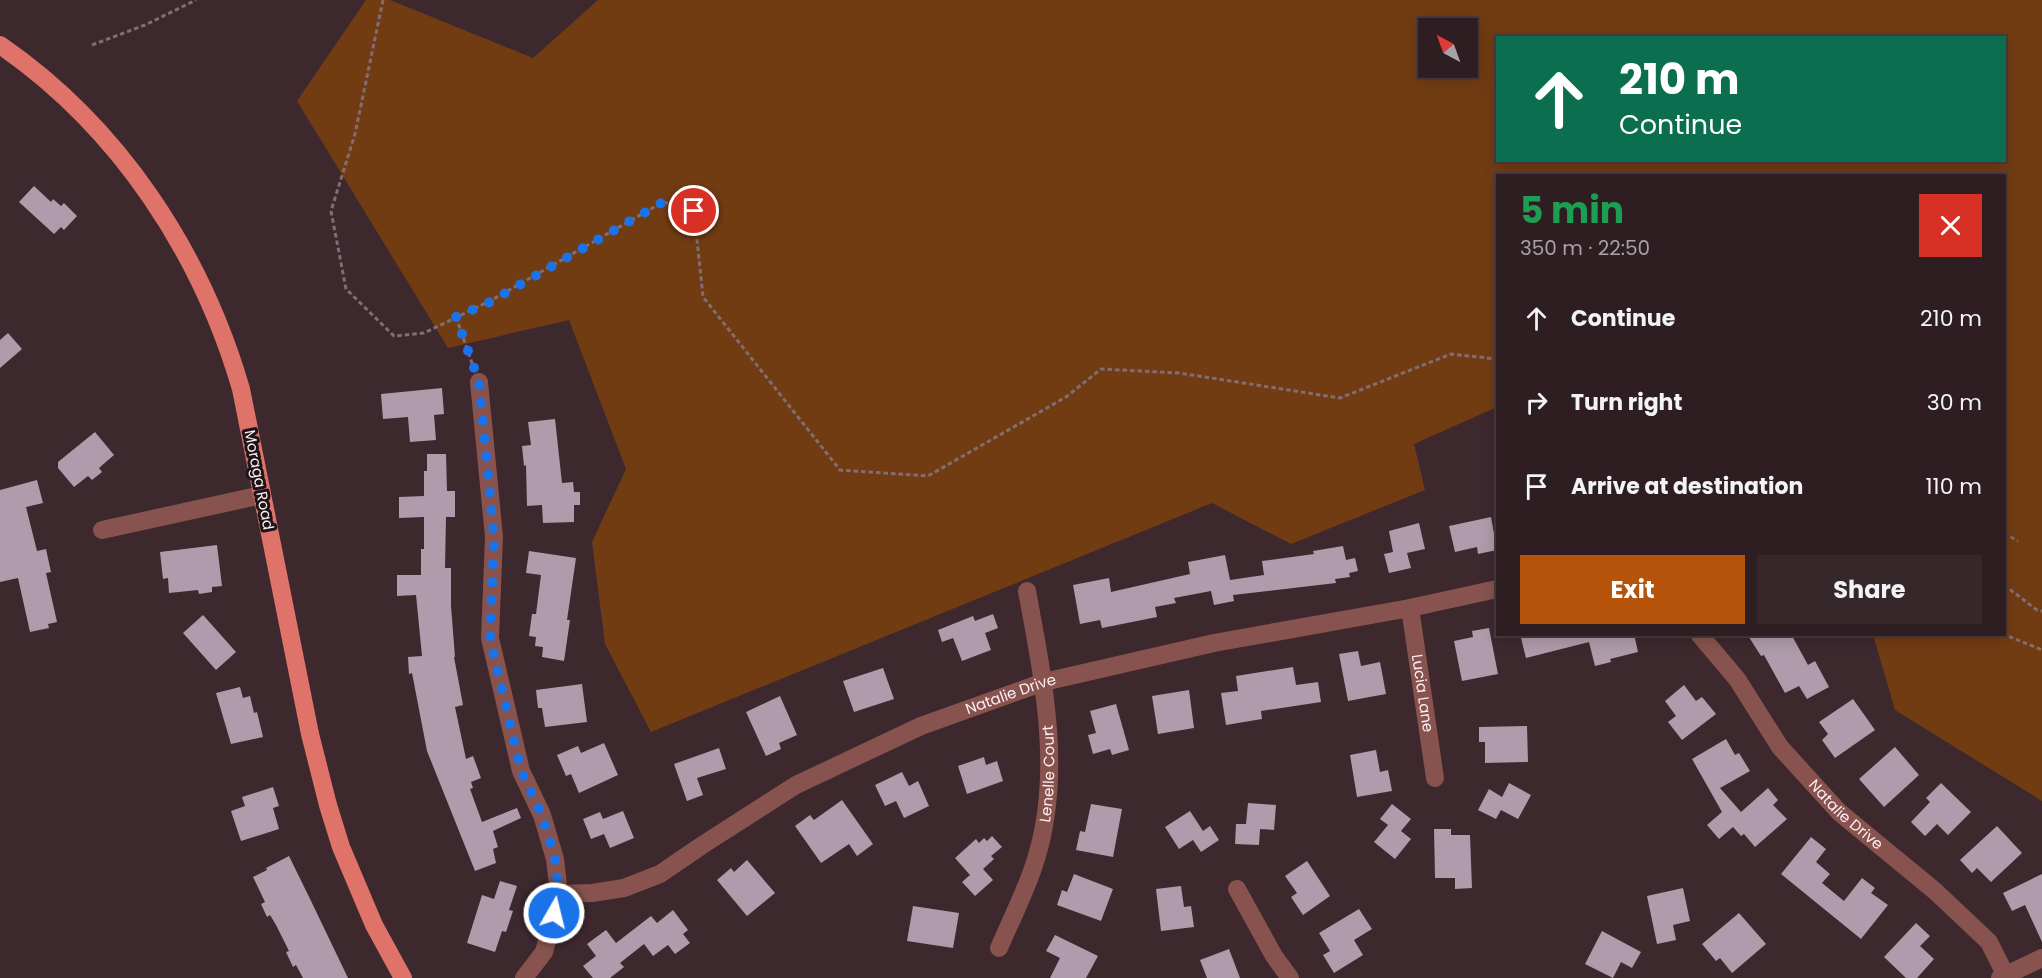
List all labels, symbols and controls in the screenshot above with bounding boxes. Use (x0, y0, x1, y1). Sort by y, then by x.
north arrow (1418, 18, 1478, 78)
map controls (1418, 18, 1478, 78)
text: 210 m (1619, 50, 1740, 109)
icon: ahead (1520, 60, 1598, 138)
text: Continue (1619, 106, 1742, 143)
pin (668, 185, 719, 236)
text: 5 min (1520, 185, 1624, 236)
icon: arrive (677, 194, 710, 227)
button: close (1919, 194, 1982, 257)
text: 350 m · 22:50 (1520, 234, 1650, 262)
icon: ahead (1520, 302, 1553, 335)
text: Continue (1571, 303, 1675, 334)
text: 210 m (1920, 303, 1982, 334)
icon: right (1520, 386, 1553, 419)
text: Turn right (1571, 387, 1682, 418)
text: 30 m (1927, 387, 1982, 418)
street label: Moraga Road (239, 428, 279, 532)
icon: arrive (1520, 470, 1553, 503)
text: Arrive at destination (1571, 471, 1803, 502)
text: 110 m (1926, 471, 1982, 502)
button: Exit (1520, 555, 1745, 624)
button: Share (1757, 555, 1982, 624)
street label: Lucia Lane (1407, 653, 1439, 733)
street label: Natalie Drive (962, 669, 1058, 719)
street label: Lenelle Court (1034, 724, 1059, 824)
street label: Natalie Drive (1804, 775, 1888, 854)
position arrow (522, 881, 586, 945)

